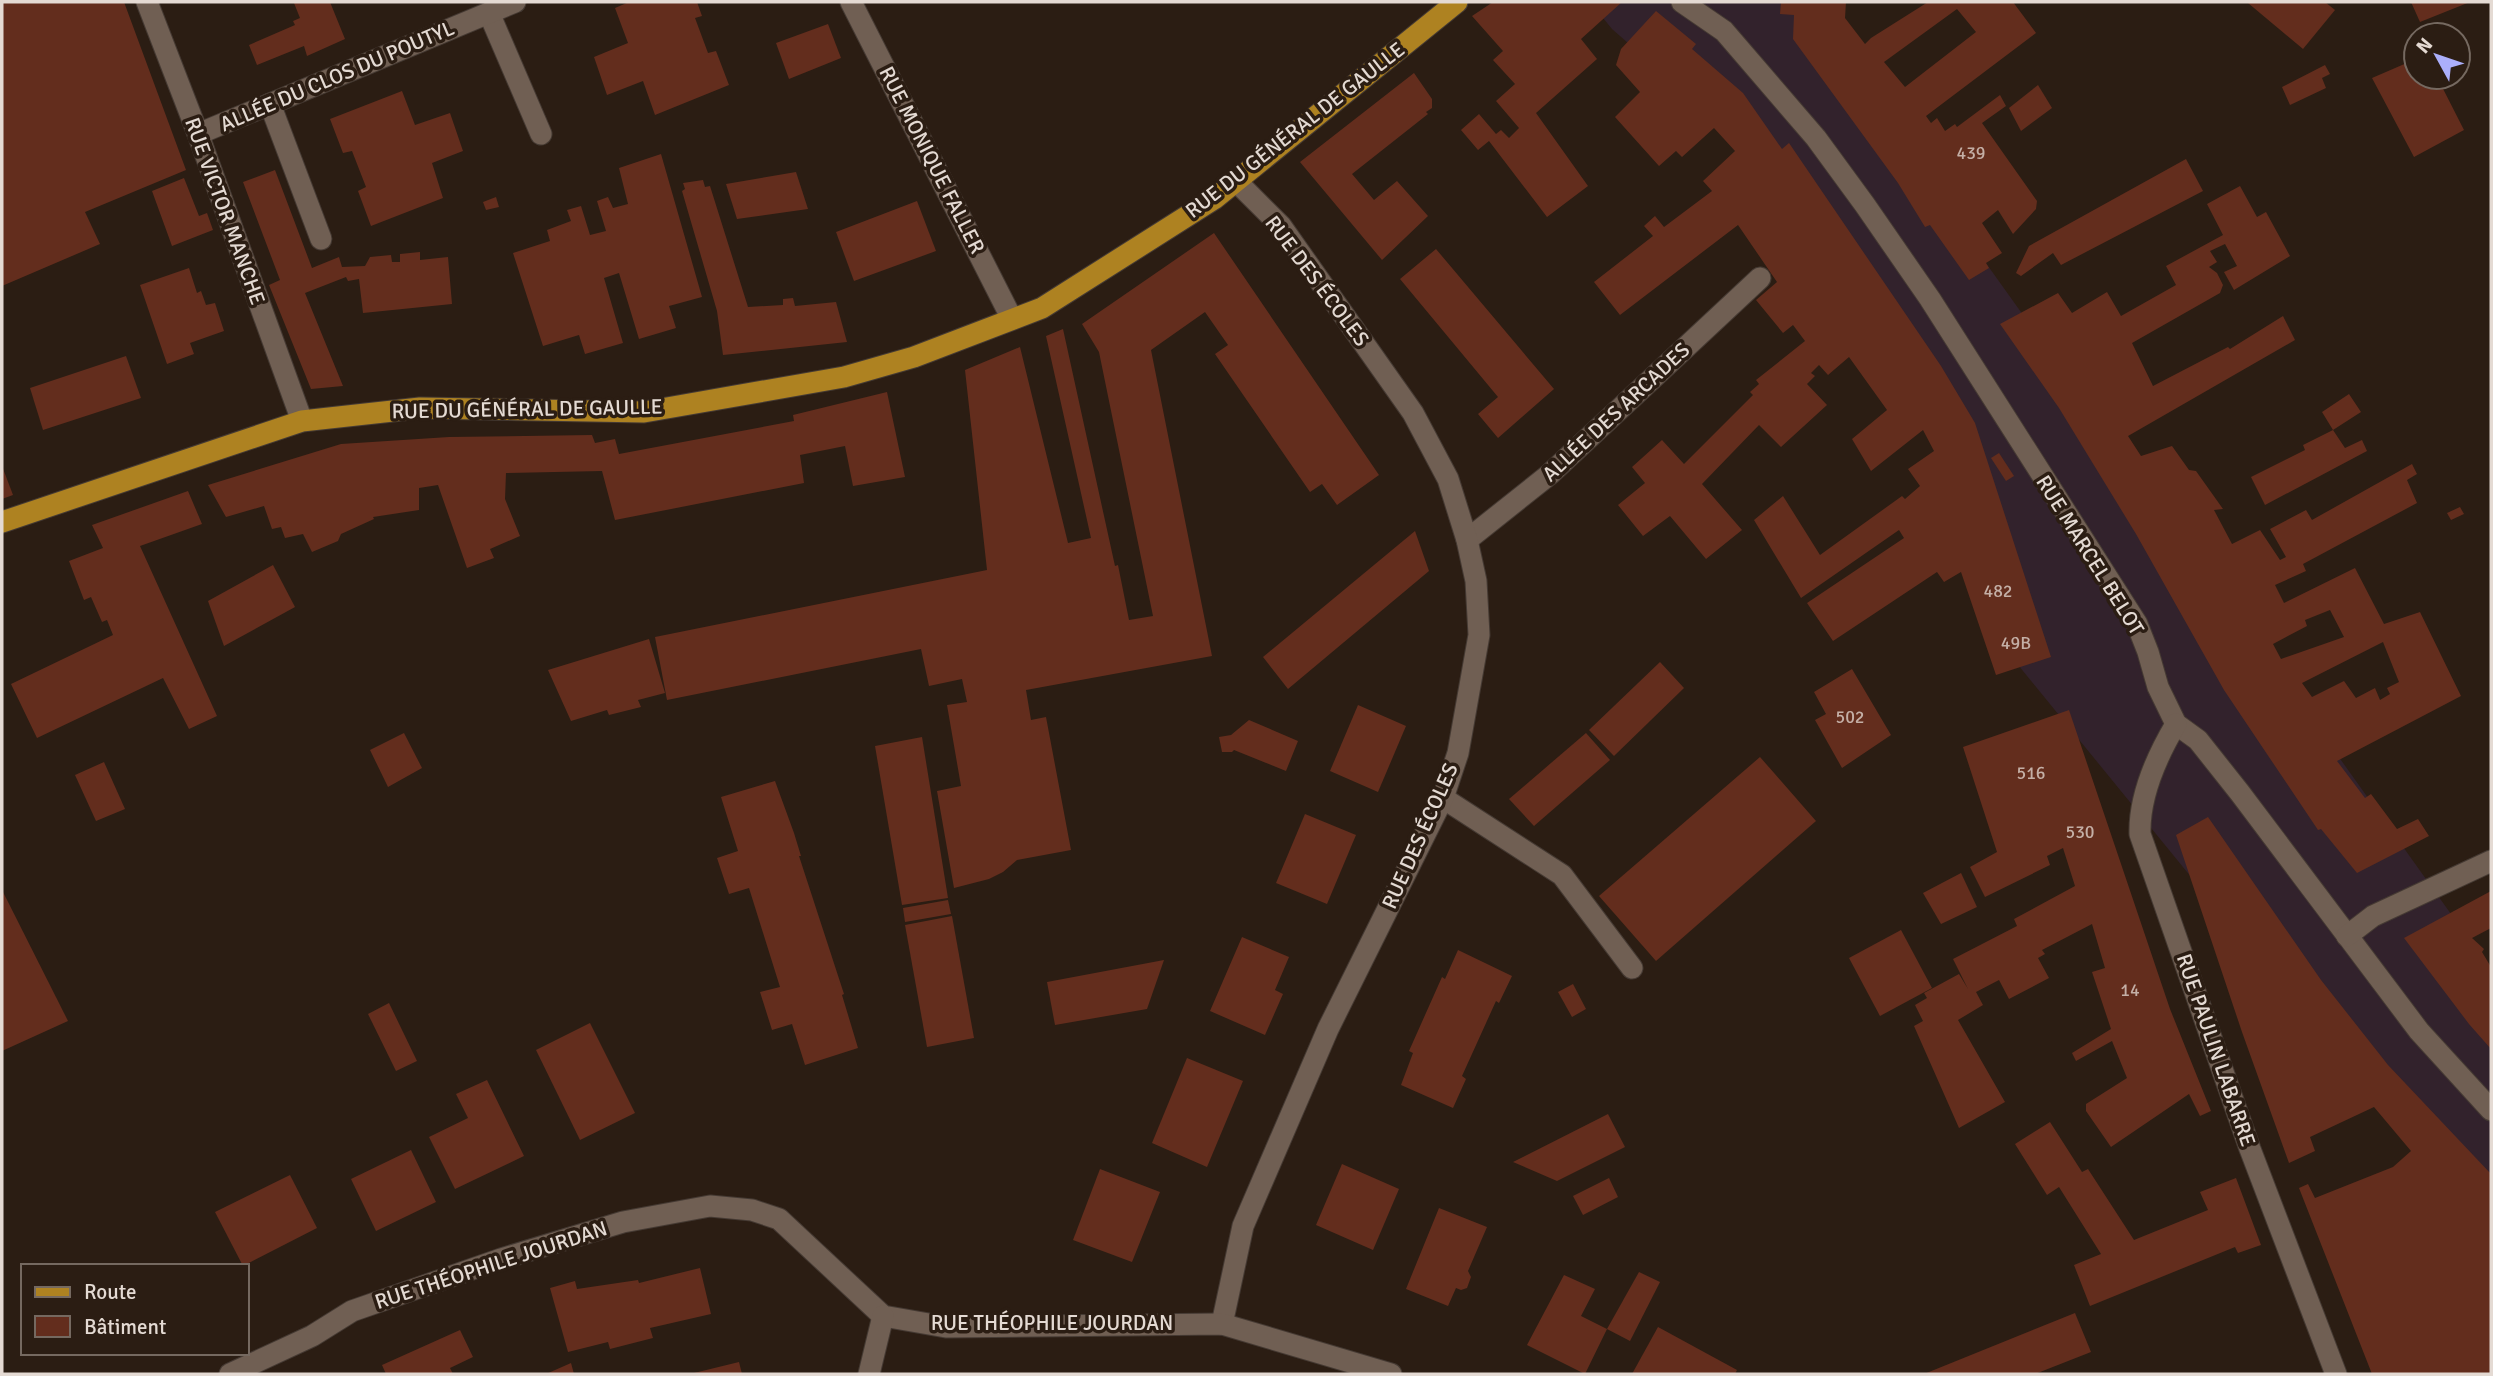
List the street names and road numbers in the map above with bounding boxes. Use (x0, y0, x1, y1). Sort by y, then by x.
street label: ALLÉE DU CLOS DU POUTYL (216, 15, 458, 137)
street label: RUE DU GÉNÉRAL DE GAULLE (1180, 36, 1410, 224)
street label: RUE MONIQUE FALLER (873, 62, 991, 258)
street label: RUE VICTOR MANCHE (179, 114, 271, 308)
street label: RUE DES ÉCOLES (1259, 210, 1375, 352)
street label: ALLÉE DES ARCADES (1537, 337, 1695, 487)
street label: RUE DU GÉNÉRAL DE GAULLE (391, 394, 663, 424)
street label: RUE MARCEL BELOT (2030, 470, 2150, 640)
street label: RUE DES ÉCOLES (1376, 759, 1464, 913)
street label: RUE PAULIN LABARRE (2171, 950, 2261, 1150)
street label: RUE THÉOPHILE JOURDAN (372, 1215, 610, 1315)
street label: RUE THÉOPHILE JOURDAN (931, 1310, 1173, 1336)

